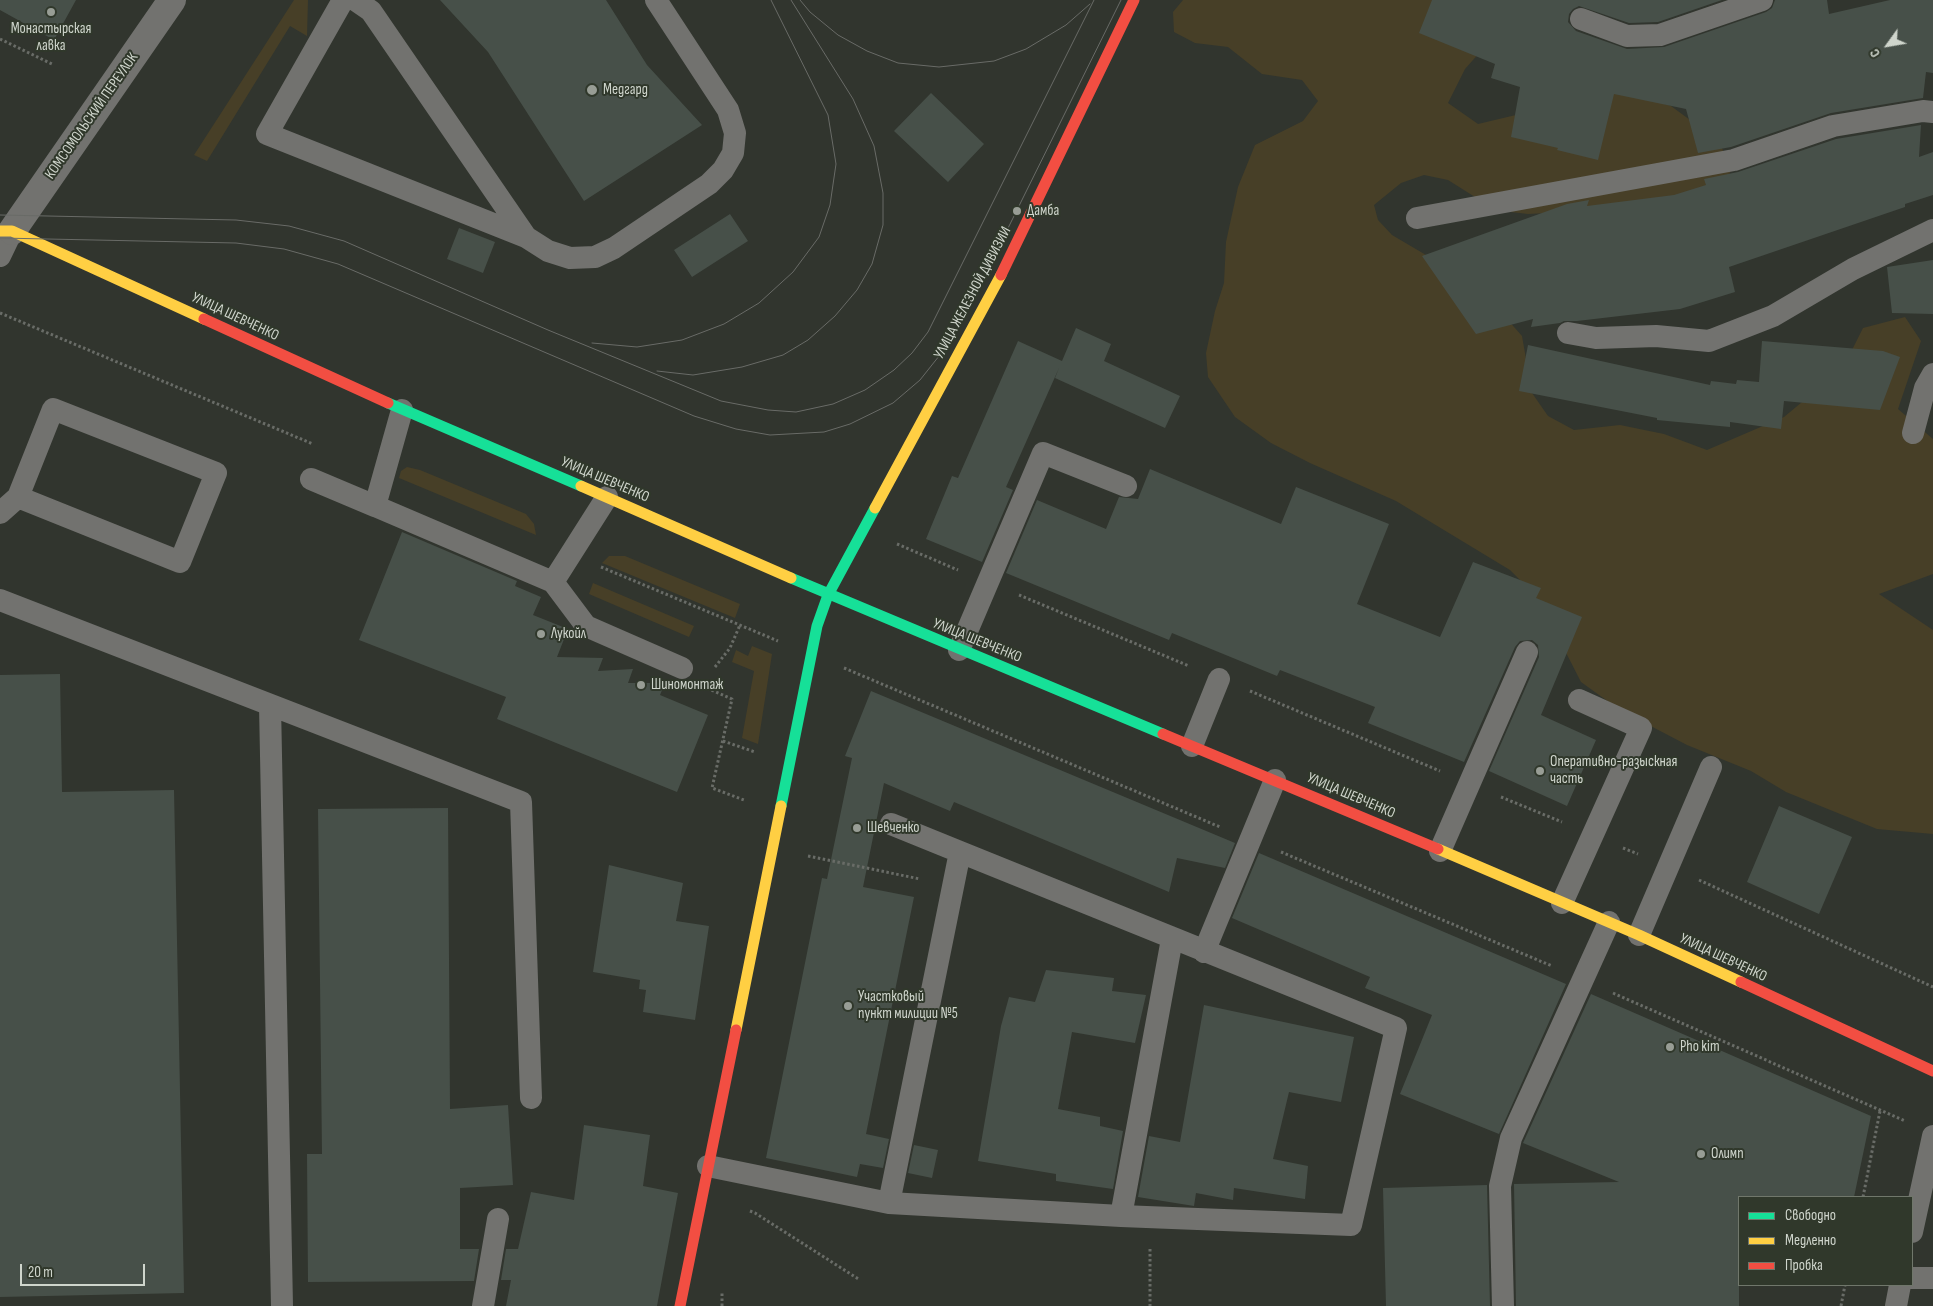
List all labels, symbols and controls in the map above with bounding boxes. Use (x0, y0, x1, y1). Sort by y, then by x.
marker: Монастырская лавка (45, 6, 57, 18)
place label: Монастырская лавка (11, 20, 91, 55)
north arrow (1863, 20, 1913, 70)
text: С (1866, 46, 1884, 61)
street label: КОМСОМОЛЬСКИЙ ПЕРЕУЛОК (42, 49, 142, 183)
place label: Медгард (603, 81, 648, 99)
marker: Медгард (585, 83, 599, 97)
place label: Дамба (1027, 202, 1059, 220)
marker: Дамба (1011, 205, 1023, 217)
street label: УЛИЦА ЖЕЛЕЗНОЙ ДИВИЗИИ (931, 224, 1015, 362)
street label: УЛИЦА ШЕВЧЕНКО (189, 289, 281, 345)
street label: УЛИЦА ШЕВЧЕНКО (558, 453, 652, 507)
street label: УЛИЦА ШЕВЧЕНКО (930, 615, 1024, 667)
place label: Лукойл (551, 625, 586, 643)
marker: Лукойл (535, 628, 547, 640)
place label: Шиномонтаж (651, 676, 723, 694)
marker: Шиномонтаж (635, 679, 647, 691)
place label: Оперативно-разыскная часть (1550, 753, 1677, 788)
marker: Оперативно-разыскная часть (1534, 765, 1546, 777)
street label: УЛИЦА ШЕВЧЕНКО (1304, 769, 1398, 823)
place label: Шевченко (867, 819, 920, 837)
marker: Шевченко (851, 822, 863, 834)
street label: УЛИЦА ШЕВЧЕНКО (1677, 930, 1769, 986)
place label: Участковый пункт милиции №5 (858, 988, 958, 1023)
marker: Участковый пункт милиции №5 (842, 1000, 854, 1012)
place label: Pho kim (1680, 1038, 1720, 1056)
marker: Pho kim (1664, 1041, 1676, 1053)
place label: Олимп (1711, 1145, 1744, 1163)
marker: Олимп (1695, 1148, 1707, 1160)
legend (1738, 1196, 1913, 1286)
text: Свободно (1785, 1206, 1836, 1225)
text: Медленно (1785, 1231, 1836, 1250)
scale bar (22, 1254, 148, 1286)
text: Пробка (1785, 1256, 1823, 1275)
text: 20 m (28, 1263, 53, 1282)

